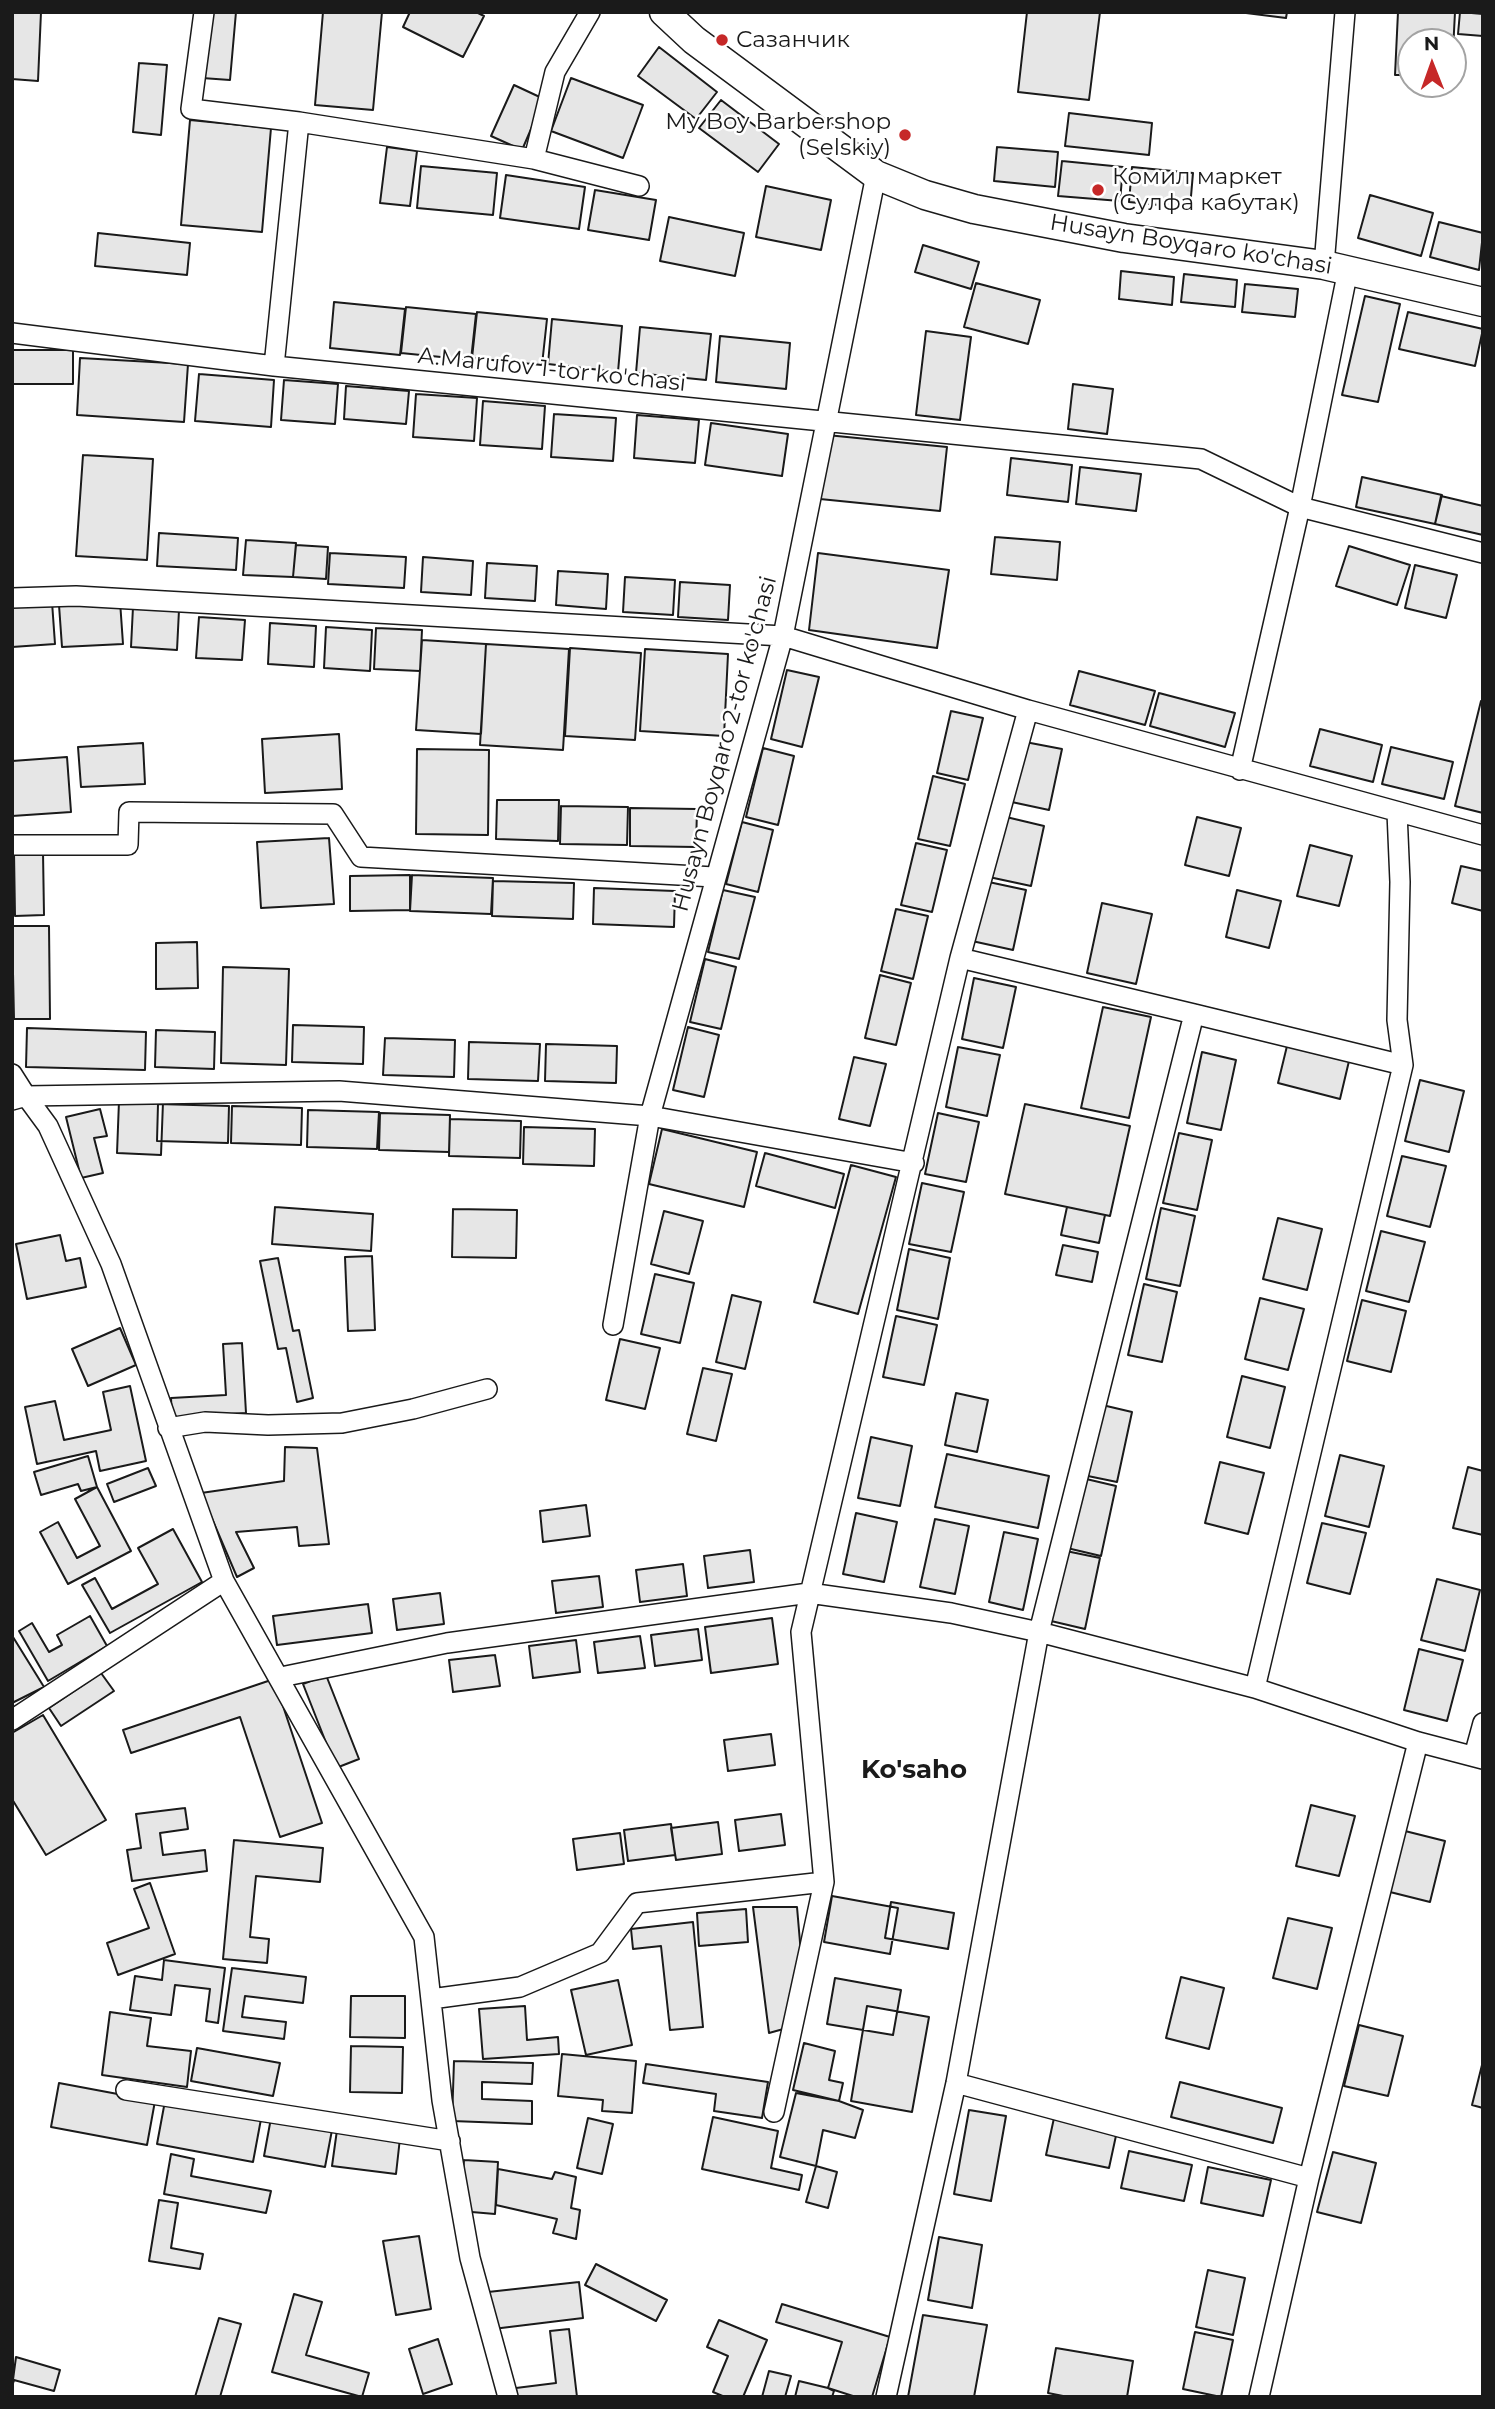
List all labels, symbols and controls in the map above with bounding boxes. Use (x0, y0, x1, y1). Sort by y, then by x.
place label: Сазанчик (736, 26, 850, 54)
north arrow (1397, 28, 1467, 98)
marker: Сазанчик (714, 32, 730, 48)
text: N (1424, 32, 1440, 55)
place label: My Boy Barbershop (Selskiy) (665, 108, 891, 162)
marker: My Boy Barbershop (Selskiy) (897, 127, 913, 143)
place label: Комил маркет (Сулфа кабутак) (1112, 163, 1300, 217)
marker: Комил маркет (Сулфа кабутак) (1090, 182, 1106, 198)
street label: Husayn Boyqaro ko'chasi (1048, 209, 1334, 281)
street label: A.Marufov 1-tor ko'chasi (417, 342, 687, 398)
street label: Husayn Boyqaro 2-tor ko'chasi (667, 573, 783, 915)
district label: Ko'saho (861, 1754, 967, 1786)

